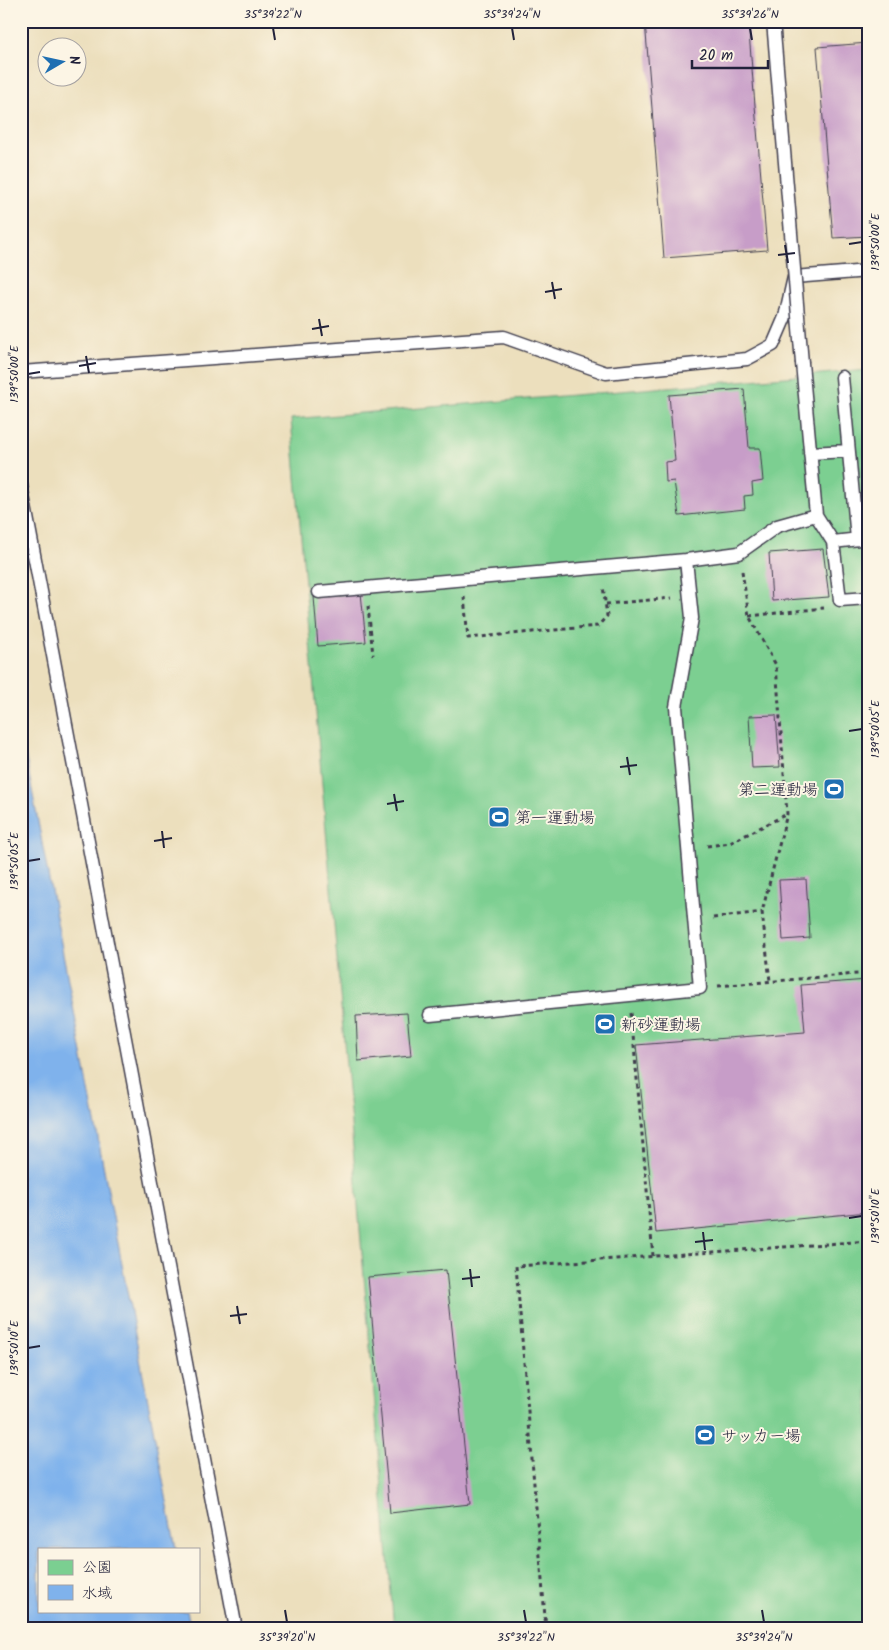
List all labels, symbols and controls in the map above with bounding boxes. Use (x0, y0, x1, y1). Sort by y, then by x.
text: 35°39'22"N (244, 5, 302, 24)
text: 35°39'24"N (483, 5, 541, 24)
text: 35°39'26"N (721, 5, 779, 24)
north arrow (38, 38, 88, 88)
scale bar (692, 38, 768, 70)
text: 20 m (699, 44, 733, 68)
text: N (62, 54, 85, 66)
text: 139°50'00"E (866, 212, 885, 271)
text: 139°50'00"E (5, 344, 24, 403)
text: 139°50'05"E (866, 699, 885, 758)
sports icon: 第二運動場 (822, 777, 846, 801)
place label: 第二運動場 (738, 778, 818, 803)
sports icon: 第一運動場 (487, 805, 511, 829)
place label: 第一運動場 (515, 806, 595, 831)
text: 139°50'05"E (5, 831, 24, 890)
sports icon: 新砂運動場 (593, 1012, 617, 1036)
place label: 新砂運動場 (621, 1013, 701, 1038)
text: 139°50'10"E (866, 1187, 885, 1244)
text: 139°50'10"E (5, 1319, 24, 1376)
sports icon: サッカー場 (693, 1423, 717, 1447)
place label: サッカー場 (721, 1424, 801, 1449)
legend (38, 1548, 200, 1612)
text: 公園 (82, 1556, 112, 1580)
text: 水域 (82, 1582, 112, 1606)
text: 35°39'20"N (259, 1628, 315, 1647)
text: 35°39'22"N (497, 1628, 555, 1647)
text: 35°39'24"N (735, 1628, 793, 1647)

